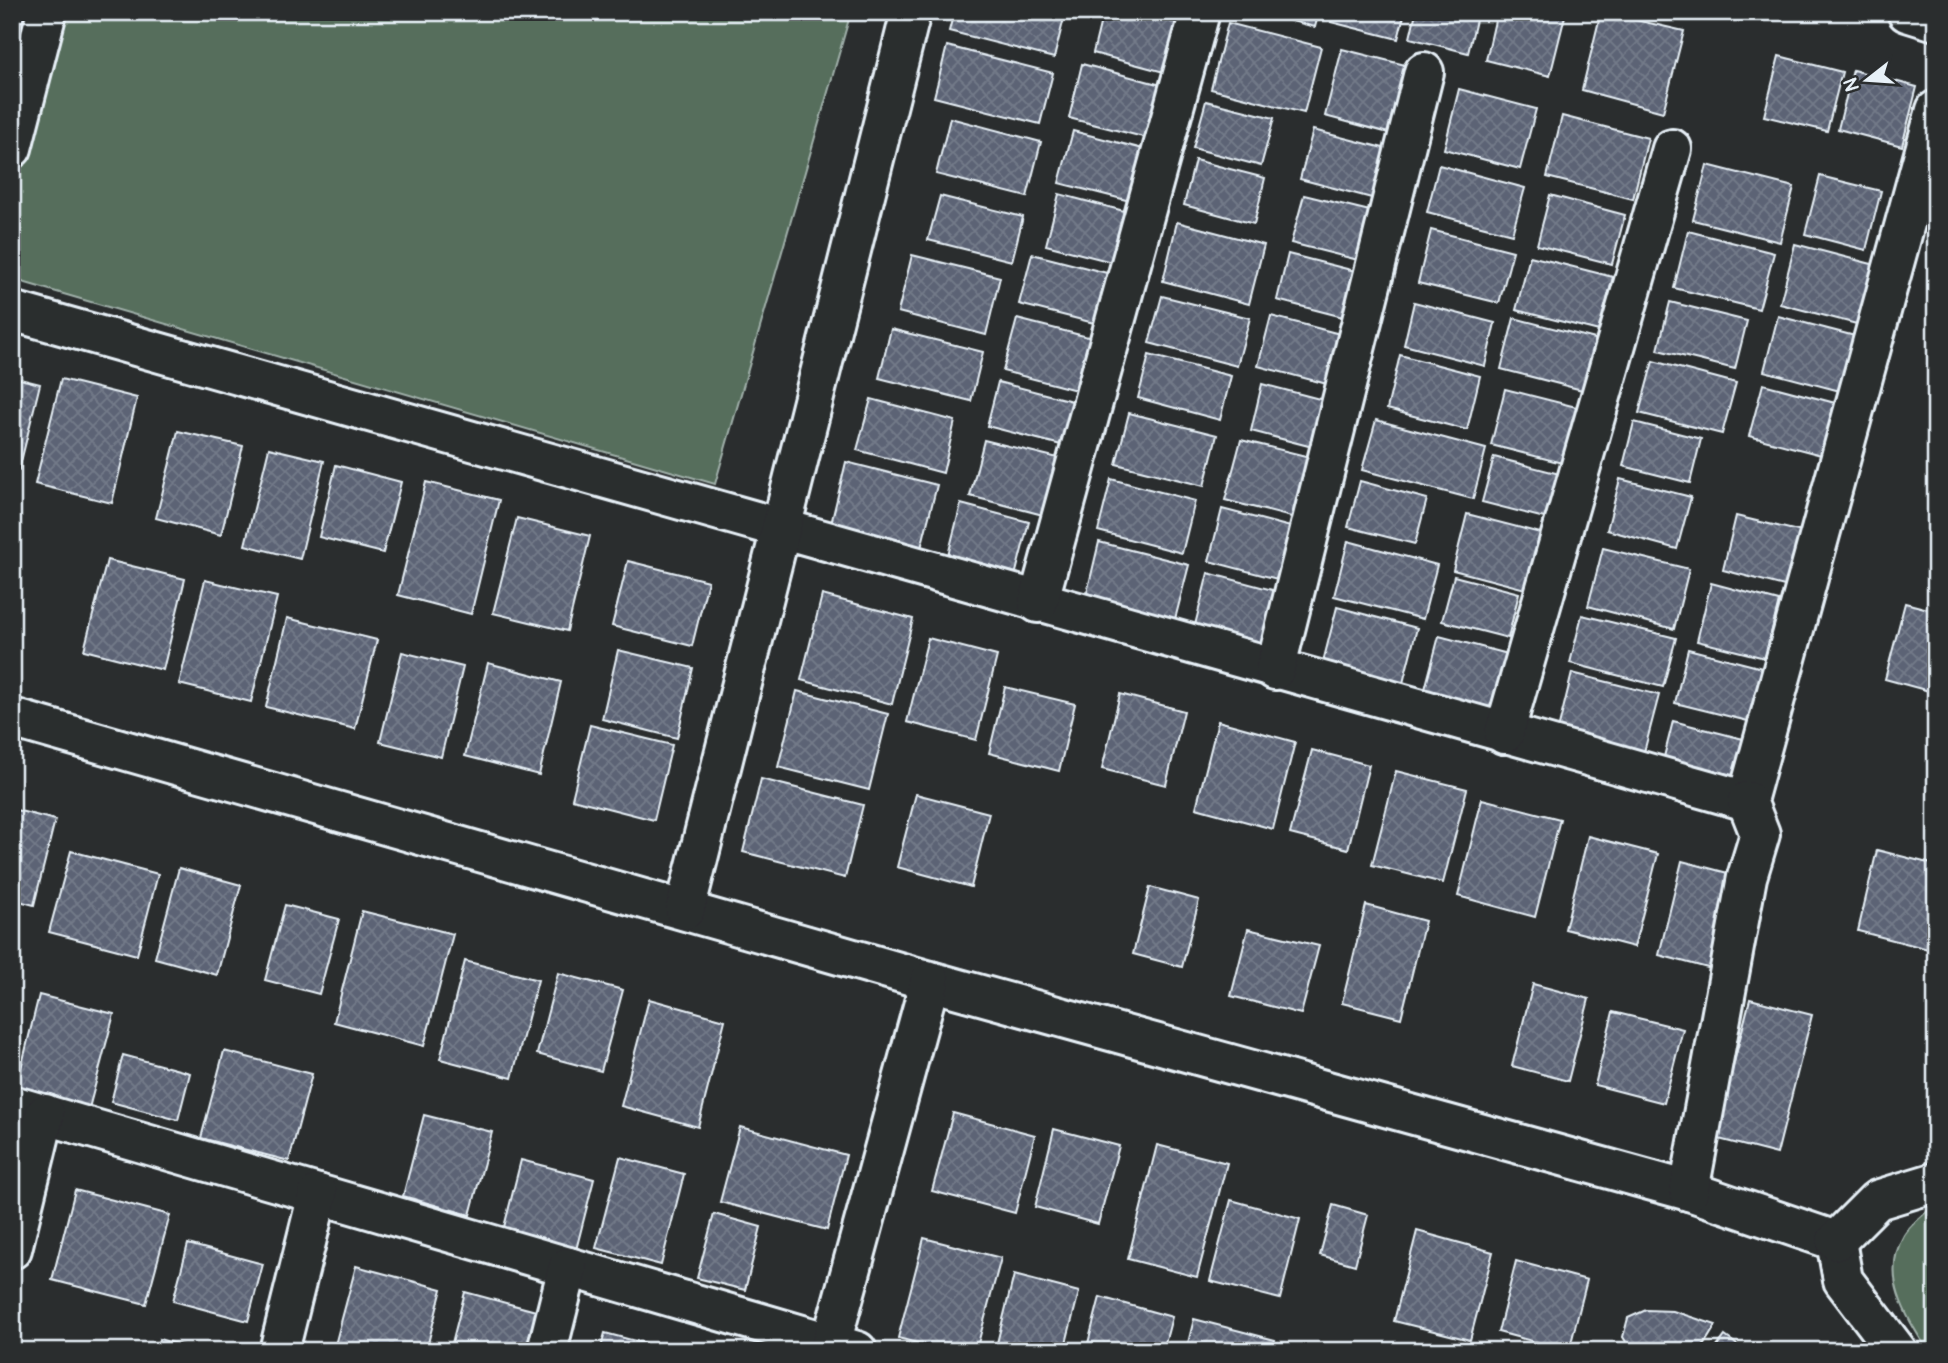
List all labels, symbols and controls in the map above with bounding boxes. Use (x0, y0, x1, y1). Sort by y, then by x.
north arrow (1832, 46, 1902, 116)
text: N (1838, 75, 1865, 94)

